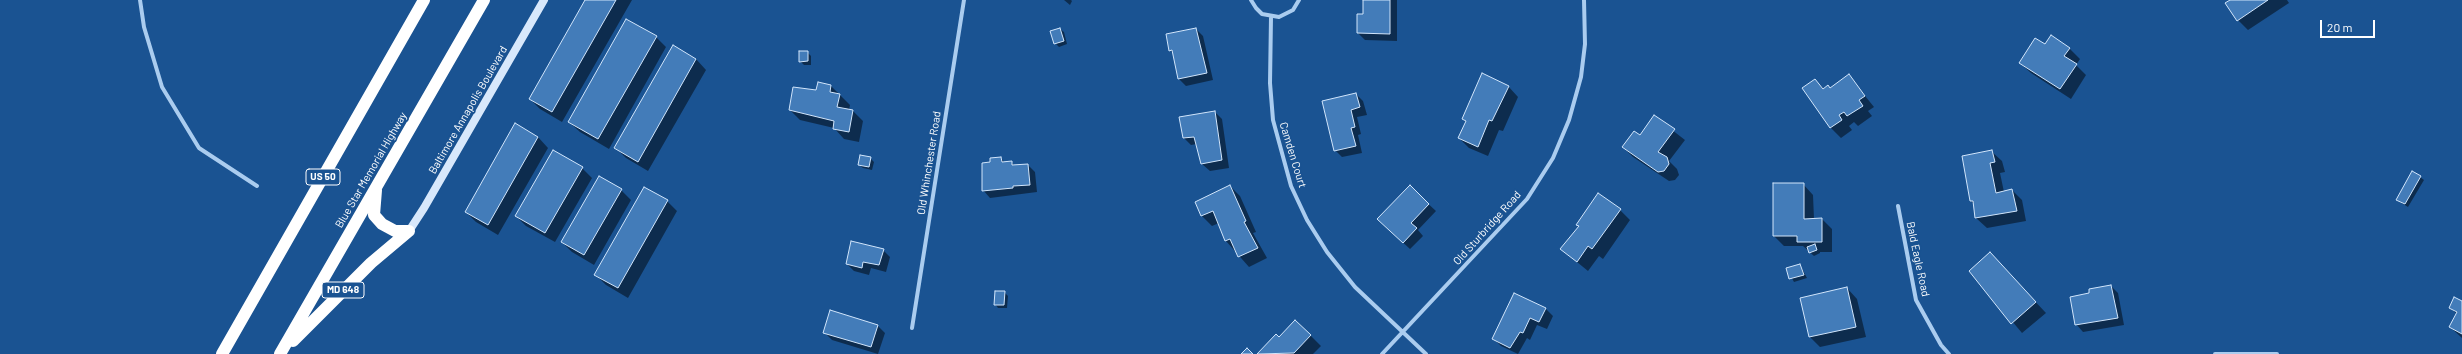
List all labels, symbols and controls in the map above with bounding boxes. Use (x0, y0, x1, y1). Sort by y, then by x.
scale bar (2322, 12, 2377, 38)
text: 20 m (2327, 20, 2353, 34)
street label: Baltimore Annapolis Boulevard (426, 44, 510, 176)
street label: Blue Star Memorial Highway (332, 110, 410, 230)
street label: Old Whinchester Road (914, 110, 944, 216)
street label: Camden Court (1277, 121, 1309, 189)
road number: US 50 (306, 169, 340, 185)
street label: Old Sturbridge Road (1450, 188, 1524, 268)
street label: Bald Eagle Road (1904, 220, 1932, 298)
road number: MD 648 (322, 282, 364, 298)

